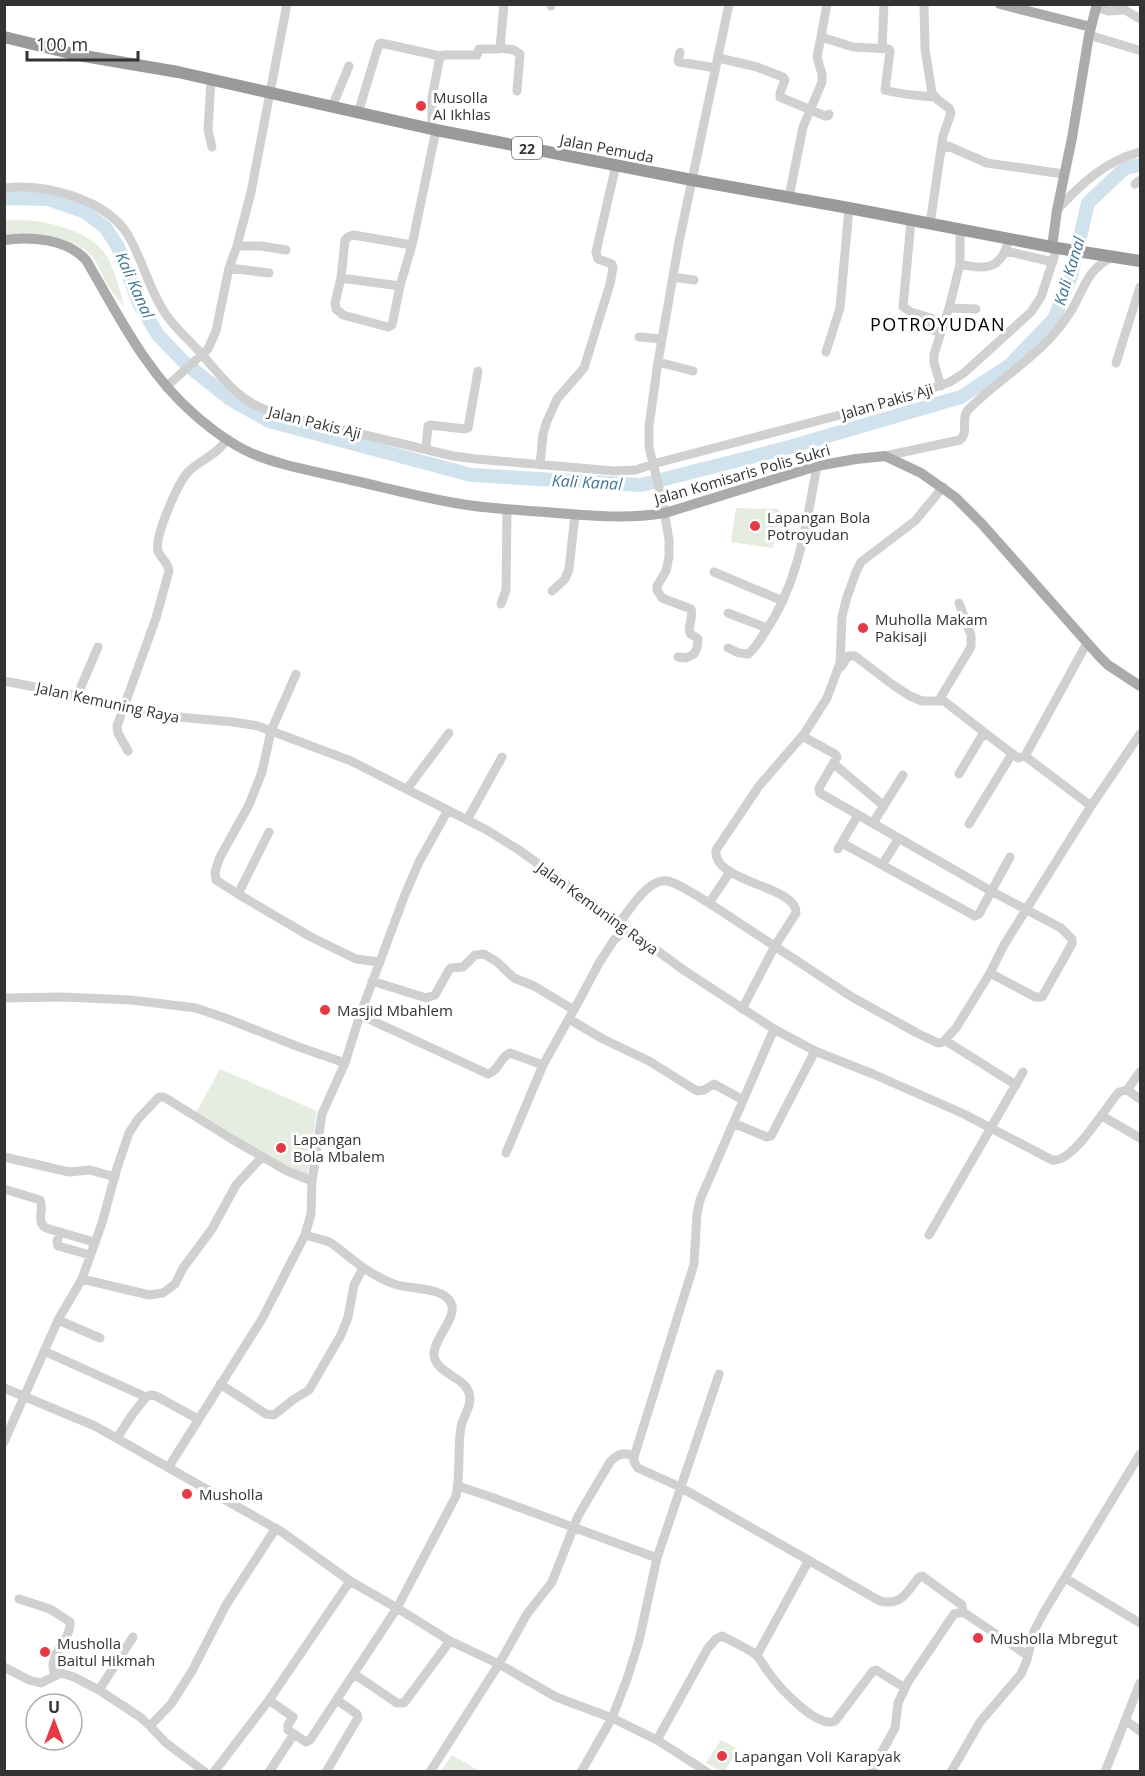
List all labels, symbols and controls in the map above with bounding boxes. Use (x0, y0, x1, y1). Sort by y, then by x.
scale bar (27, 24, 138, 62)
text: 100 m (36, 32, 88, 56)
place label: Musolla Al Ikhlas (433, 87, 491, 124)
marker: Musolla Al Ikhlas (414, 99, 428, 113)
street label: Jalan Pemuda (556, 129, 656, 167)
road number: 22 (512, 137, 542, 159)
water label: Kali Kanal (1048, 233, 1090, 308)
water label: Kali Kanal (111, 248, 160, 323)
district label: POTROYUDAN (870, 312, 1006, 336)
street label: Jalan Pakis Aji (837, 378, 935, 424)
street label: Jalan Pakis Aji (265, 400, 363, 443)
street label: Jalan Komisaris Polis Sukri (650, 439, 832, 509)
water label: Kali Kanal (551, 469, 624, 495)
place label: Lapangan Bola Potroyudan (767, 507, 870, 544)
marker: Lapangan Bola Potroyudan (748, 519, 762, 533)
place label: Muholla Makam Pakisaji (875, 609, 988, 646)
marker: Muholla Makam Pakisaji (856, 621, 870, 635)
street label: Jalan Kemuning Raya (33, 677, 181, 727)
street label: Jalan Kemuning Raya (531, 856, 663, 959)
place label: Masjid Mbahlem (337, 1000, 453, 1020)
marker: Masjid Mbahlem (318, 1003, 332, 1017)
place label: Lapangan Bola Mbalem (293, 1129, 385, 1166)
marker: Lapangan Bola Mbalem (274, 1141, 288, 1155)
place label: Musholla (199, 1484, 263, 1504)
marker: Musholla (180, 1487, 194, 1501)
place label: Musholla Mbregut (990, 1628, 1118, 1648)
marker: Musholla Mbregut (971, 1631, 985, 1645)
place label: Musholla Baitul Hikmah (57, 1633, 155, 1670)
marker: Musholla Baitul Hikmah (38, 1645, 52, 1659)
north arrow (24, 1692, 84, 1752)
text: U (48, 1696, 60, 1718)
place label: Lapangan Voli Karapyak (734, 1746, 901, 1766)
marker: Lapangan Voli Karapyak (715, 1749, 729, 1763)

